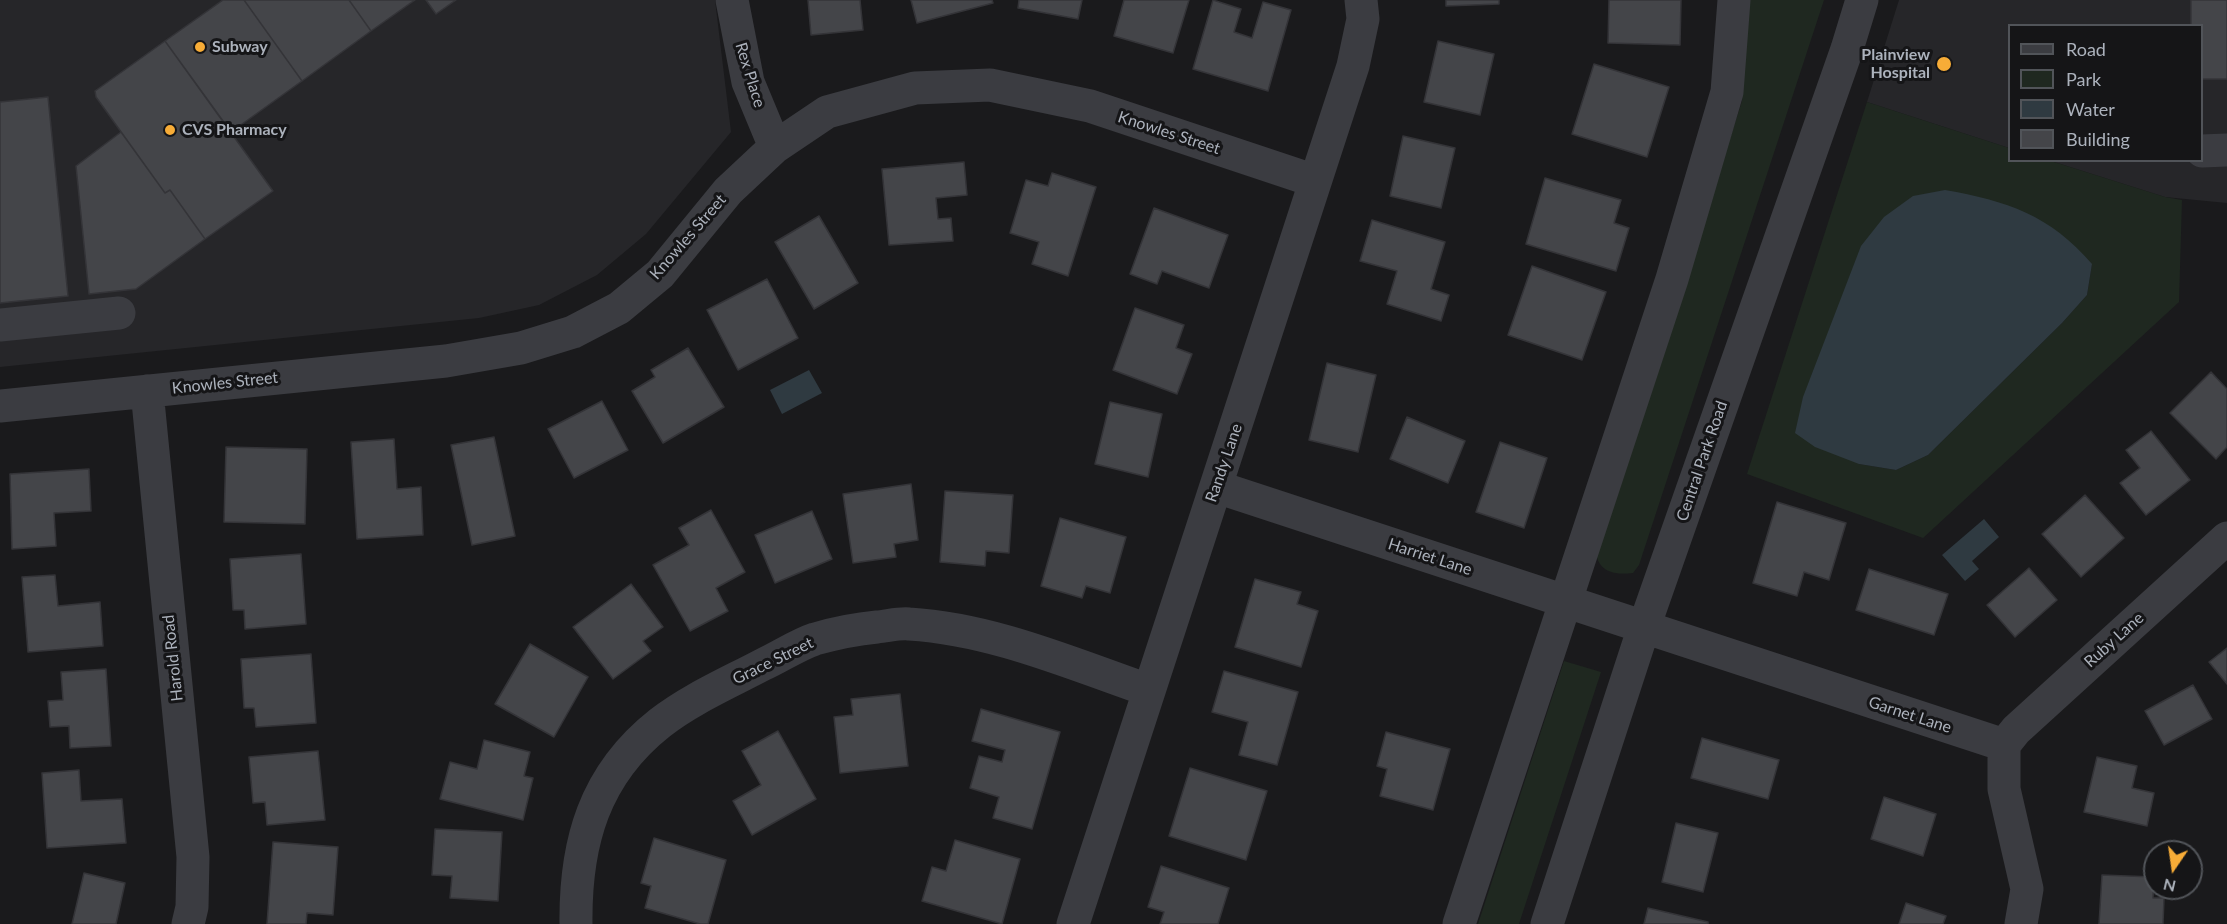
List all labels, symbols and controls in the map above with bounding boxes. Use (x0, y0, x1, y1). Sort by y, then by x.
legend (2008, 24, 2203, 162)
place label: Subway (212, 37, 268, 57)
text: Road (2066, 38, 2106, 60)
marker: Subway (193, 40, 207, 54)
street label: Rex Place (731, 40, 769, 110)
place label: Plainview Hospital (1861, 45, 1930, 83)
marker: Plainview Hospital (1935, 55, 1953, 73)
text: Park (2066, 68, 2101, 90)
text: Water (2066, 98, 2115, 120)
street label: Knowles Street (1115, 107, 1223, 159)
place label: CVS Pharmacy (182, 120, 287, 140)
marker: CVS Pharmacy (163, 123, 177, 137)
text: Building (2066, 128, 2130, 150)
street label: Knowles Street (646, 191, 730, 283)
street label: Knowles Street (171, 368, 279, 398)
street label: Central Park Road (1672, 398, 1732, 524)
street label: Randy Lane (1202, 421, 1246, 505)
street label: Harriet Lane (1386, 534, 1474, 580)
street label: Ruby Lane (2080, 608, 2148, 672)
street label: Harold Road (159, 614, 187, 702)
street label: Grace Street (730, 633, 816, 689)
street label: Garnet Lane (1866, 693, 1954, 737)
north arrow (2143, 840, 2203, 900)
text: N (2161, 875, 2177, 897)

